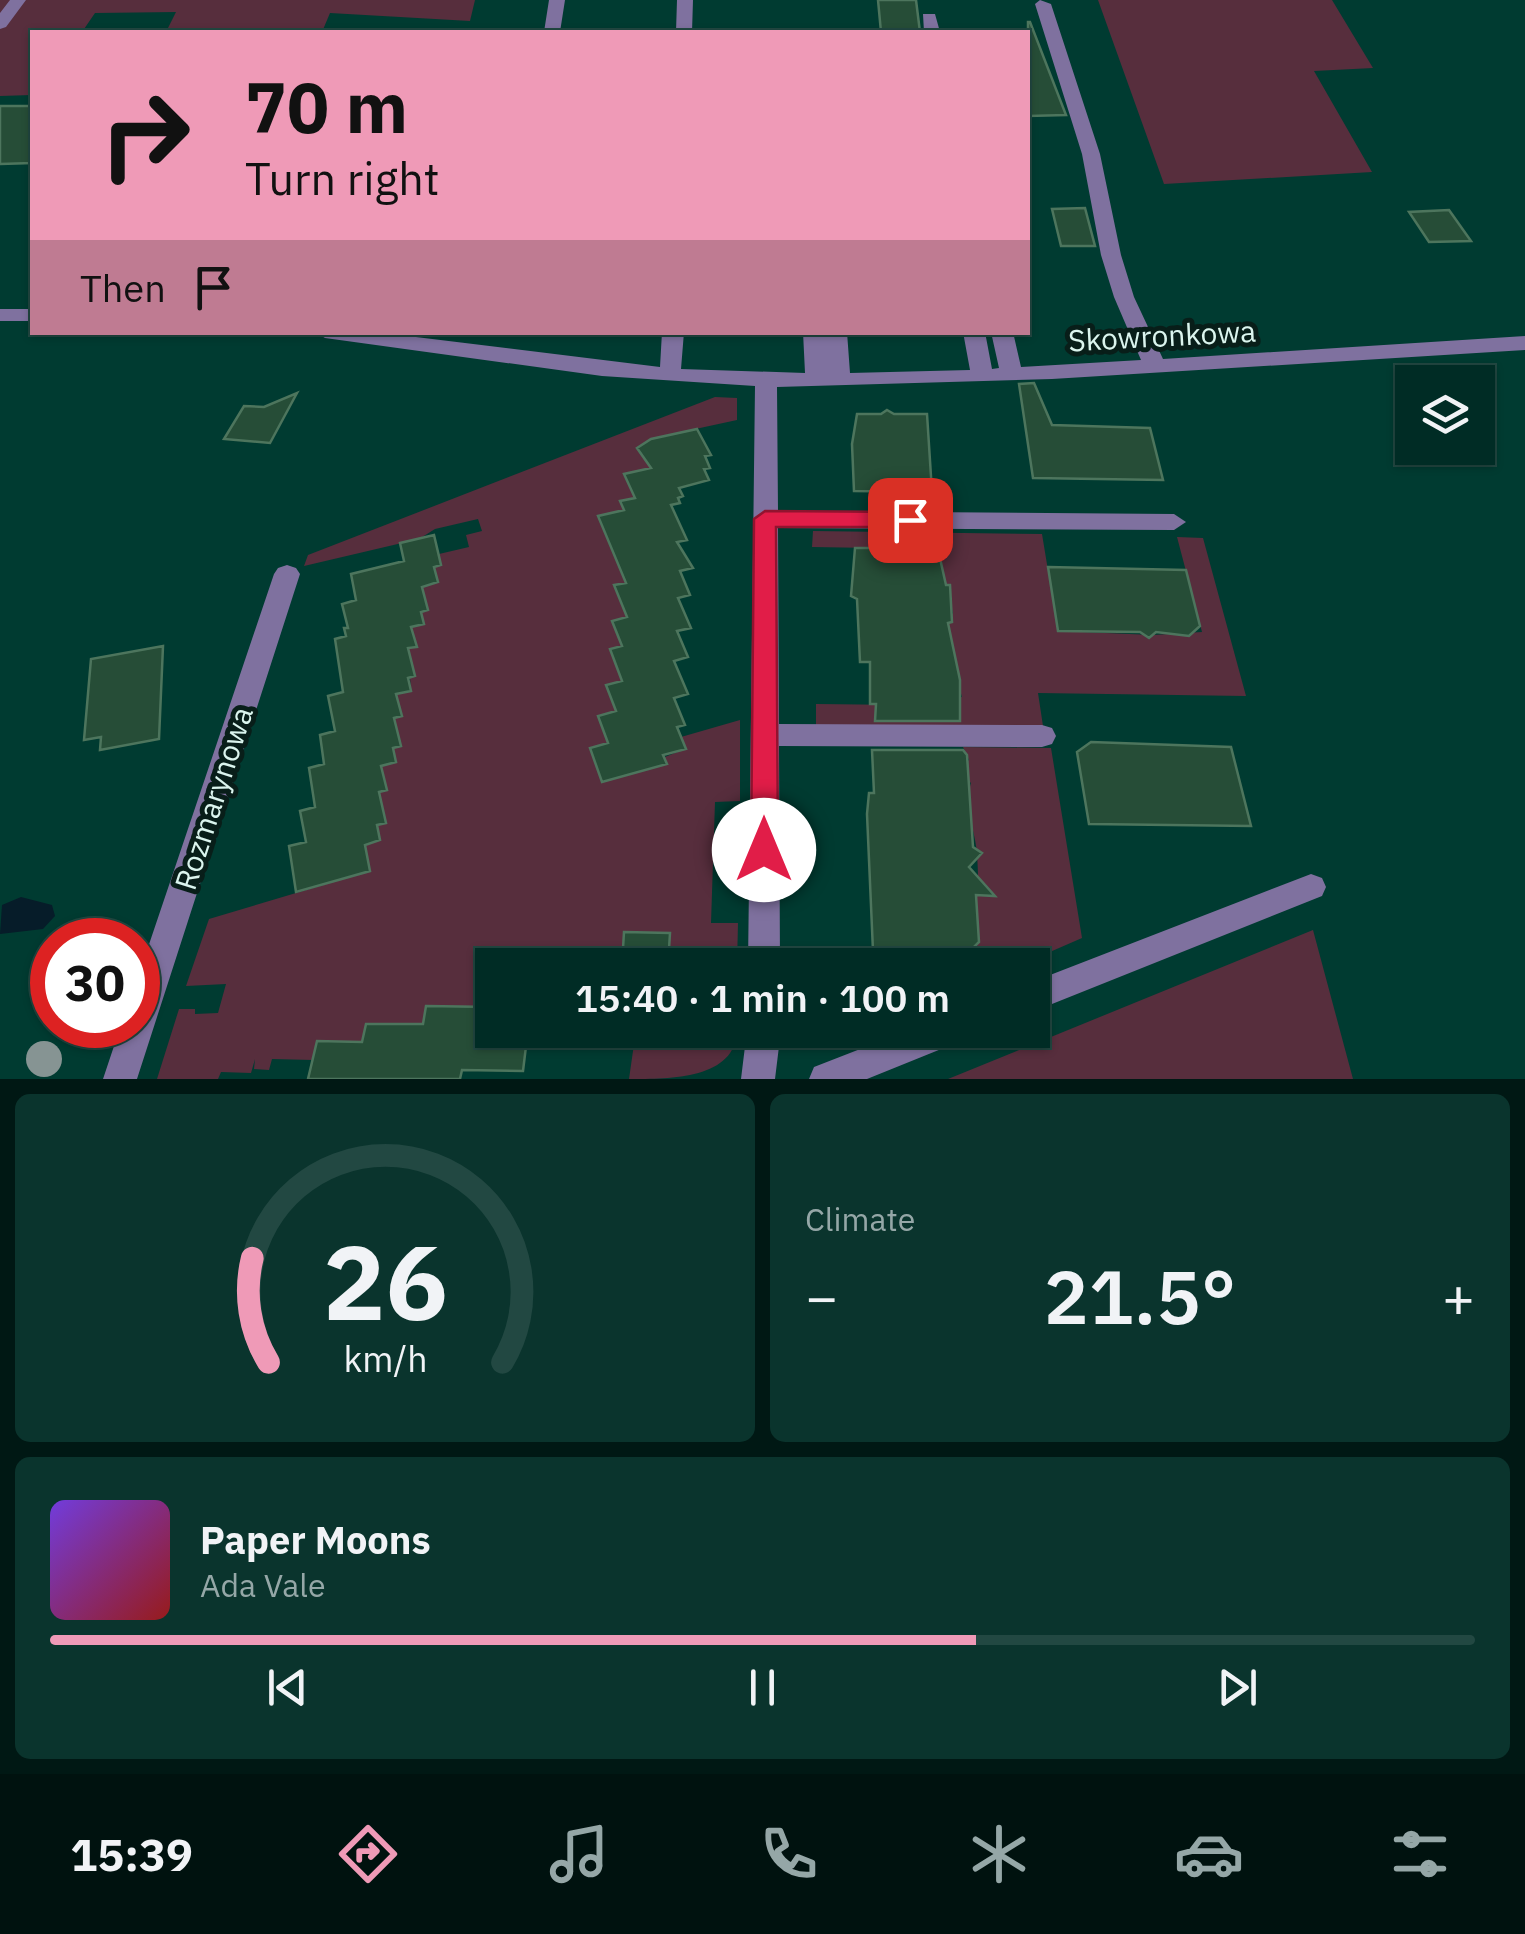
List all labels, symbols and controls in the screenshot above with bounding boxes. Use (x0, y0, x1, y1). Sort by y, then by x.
text: 70 m (245, 61, 408, 152)
icon: right (80, 70, 210, 200)
text: Turn right (245, 149, 440, 207)
icon: arrive (186, 260, 241, 315)
text: Then (80, 263, 166, 312)
street label: Skowronkowa (1067, 311, 1257, 359)
map controls (1395, 365, 1495, 465)
button: layers (1395, 365, 1495, 465)
pin (868, 478, 953, 563)
icon: arrive (883, 493, 938, 548)
street label: Rozmarynowa (165, 701, 261, 895)
position arrow (712, 798, 816, 902)
speed limit sign: 30 (30, 918, 160, 1048)
text: 15:40 · 1 min · 100 m (575, 973, 950, 1022)
text: Climate (805, 1198, 915, 1240)
text: 26 (323, 1213, 447, 1349)
text: 21.5° (1044, 1247, 1236, 1345)
text: − (805, 1261, 838, 1332)
text: + (1442, 1261, 1475, 1332)
text: km/h (343, 1335, 427, 1382)
text: Paper Moons (200, 1515, 431, 1564)
text: Ada Vale (200, 1564, 326, 1606)
icon: previous (260, 1660, 315, 1715)
icon: pause (735, 1660, 790, 1715)
icon: next (1210, 1660, 1265, 1715)
icon: directions (333, 1819, 403, 1889)
icon: music (544, 1819, 614, 1889)
icon: phone (754, 1819, 824, 1889)
icon: climate (964, 1819, 1034, 1889)
icon: car (1174, 1819, 1244, 1889)
icon: filters (1385, 1819, 1455, 1889)
text: 15:39 (70, 1825, 193, 1883)

